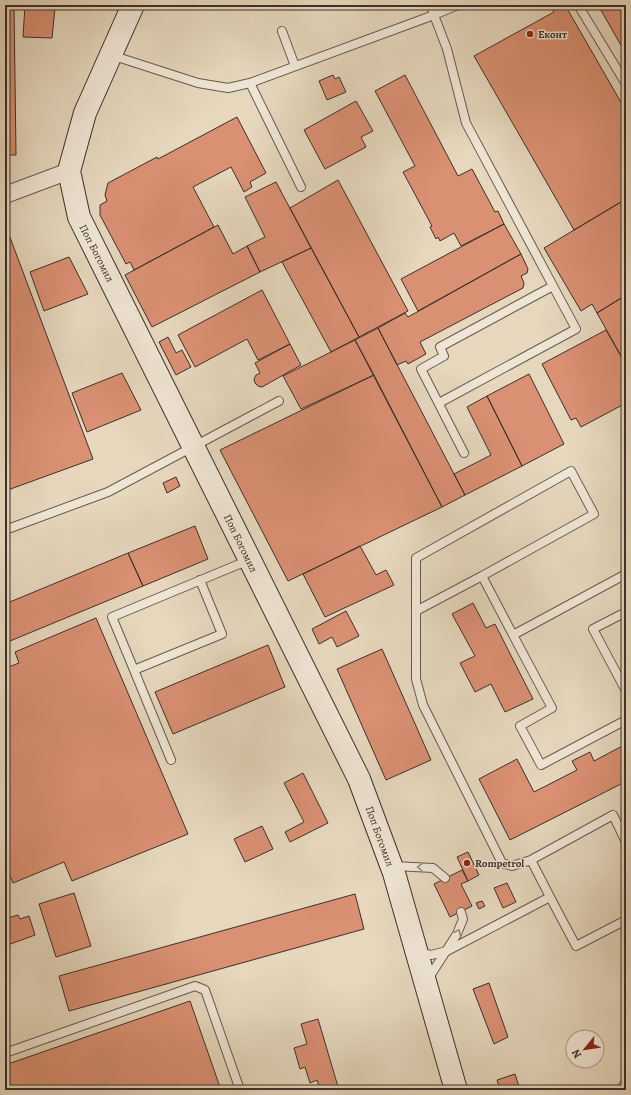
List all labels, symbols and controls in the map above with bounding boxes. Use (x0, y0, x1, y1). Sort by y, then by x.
place label: Еконт (538, 27, 567, 42)
marker: Еконт (525, 29, 535, 39)
street label: Поп Богомил (76, 222, 118, 285)
street label: Поп Богомил (220, 512, 261, 575)
street label: Поп Богомил (362, 804, 398, 869)
place label: Rompetrol (475, 856, 524, 871)
marker: Rompetrol (462, 858, 472, 868)
one-way arrow (417, 863, 423, 872)
one-way arrow (453, 929, 461, 936)
north arrow (565, 1029, 605, 1069)
text: N (568, 1047, 585, 1061)

